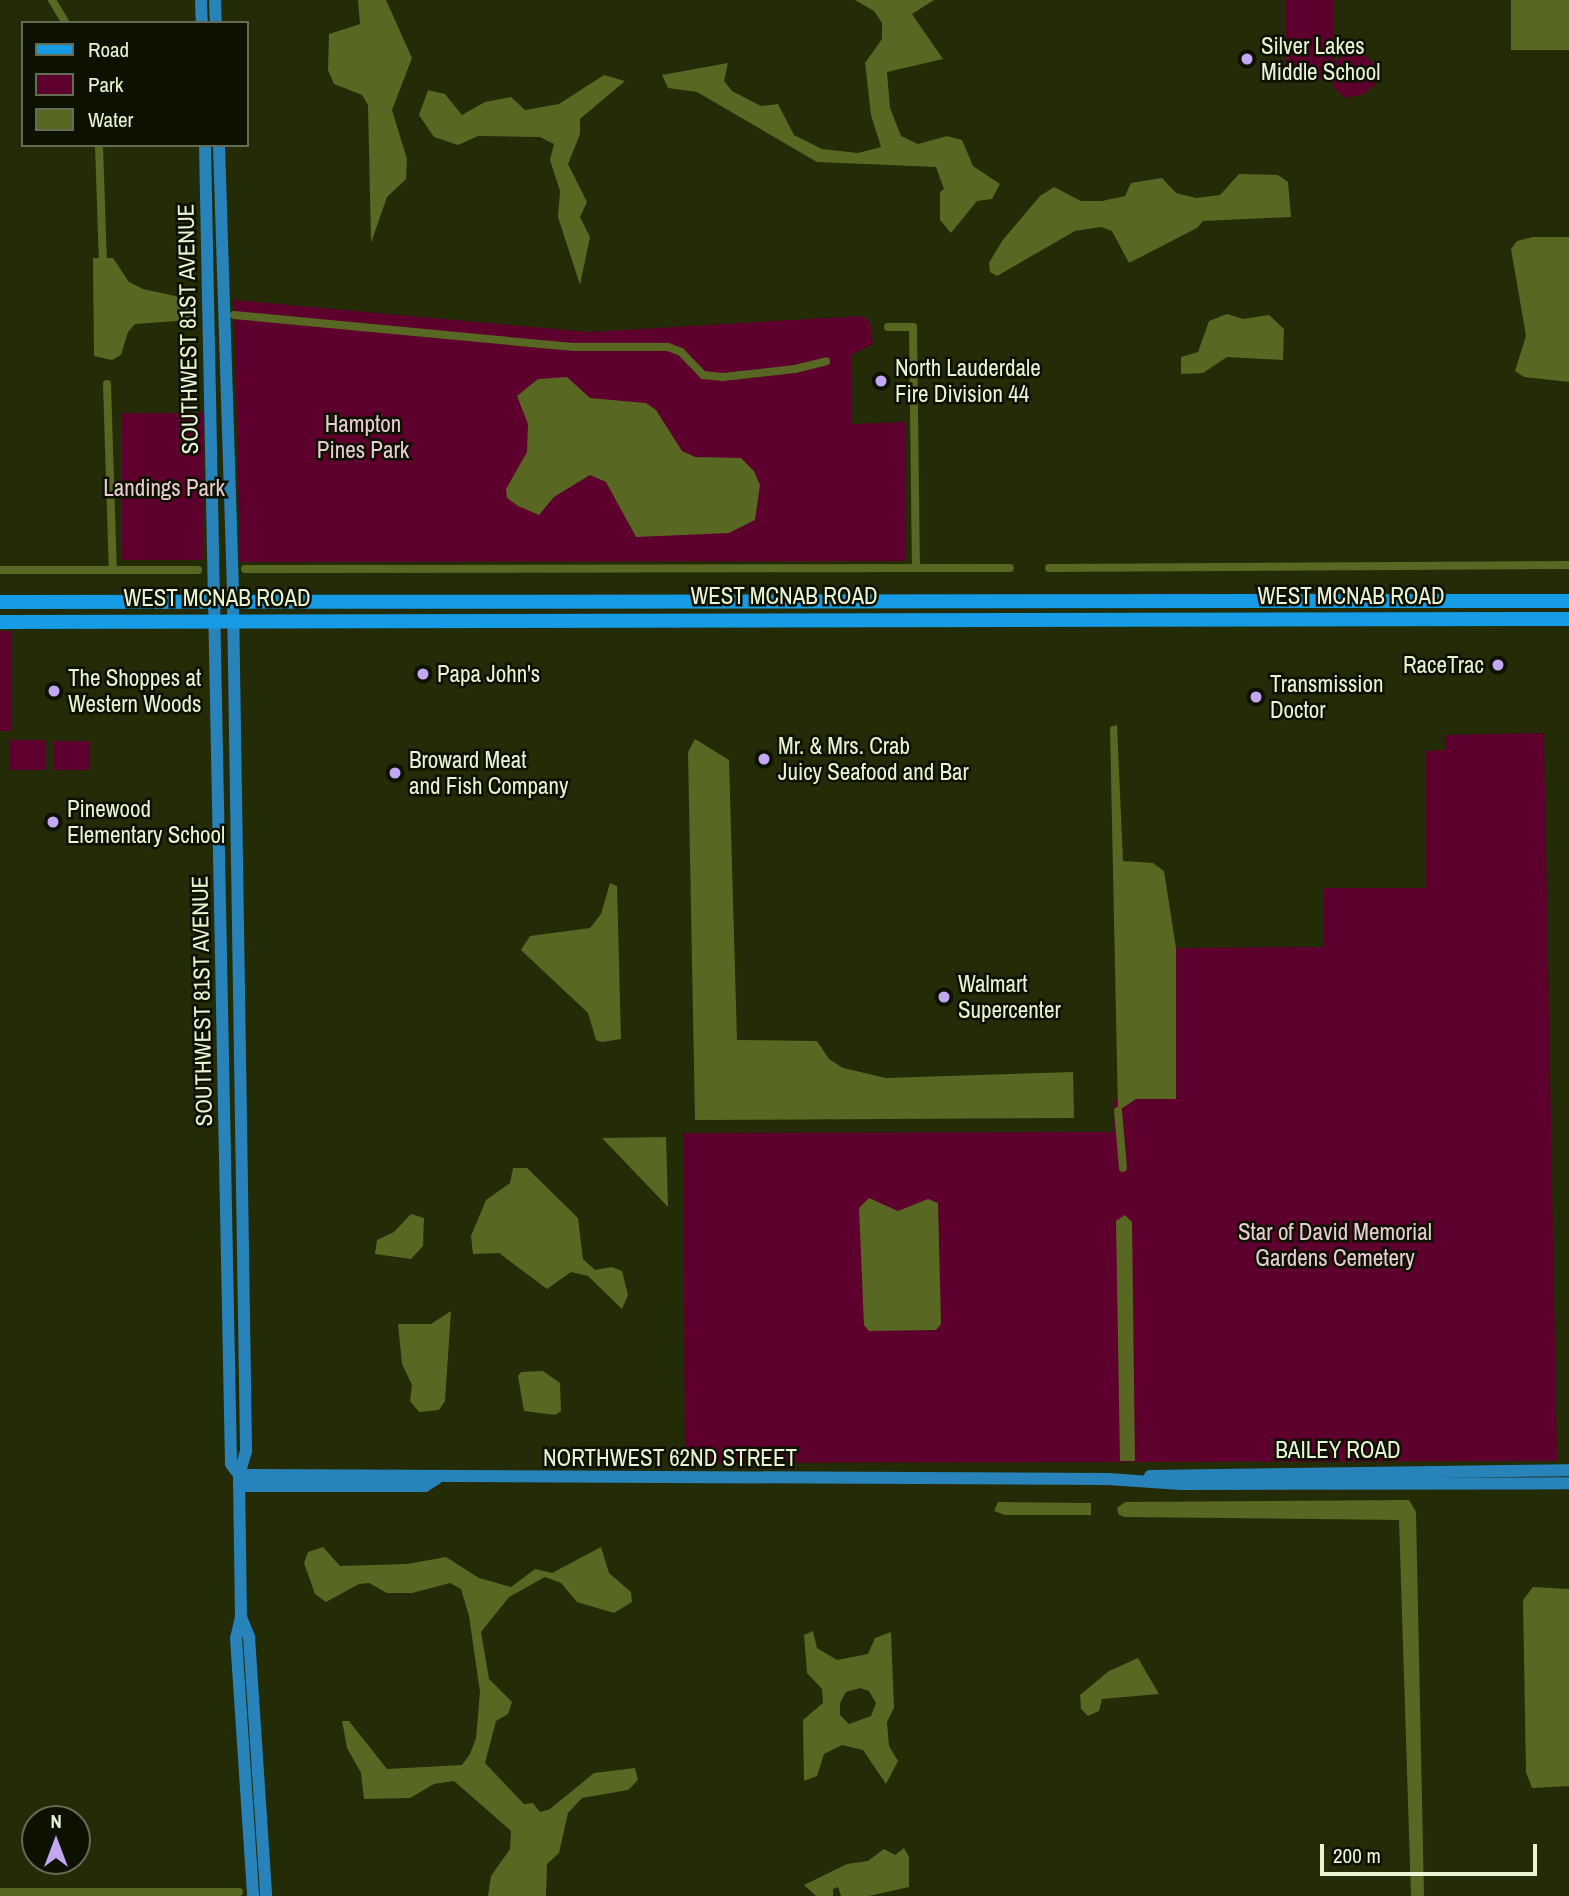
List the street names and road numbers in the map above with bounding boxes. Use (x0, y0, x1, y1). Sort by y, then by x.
street label: SOUTHWEST 81ST AVENUE (172, 203, 204, 455)
street label: WEST MCNAB ROAD (690, 582, 878, 610)
street label: WEST MCNAB ROAD (1257, 582, 1445, 610)
street label: WEST MCNAB ROAD (123, 584, 311, 612)
street label: SOUTHWEST 81ST AVENUE (186, 875, 218, 1127)
street label: BAILEY ROAD (1275, 1436, 1401, 1464)
street label: NORTHWEST 62ND STREET (543, 1444, 797, 1472)

